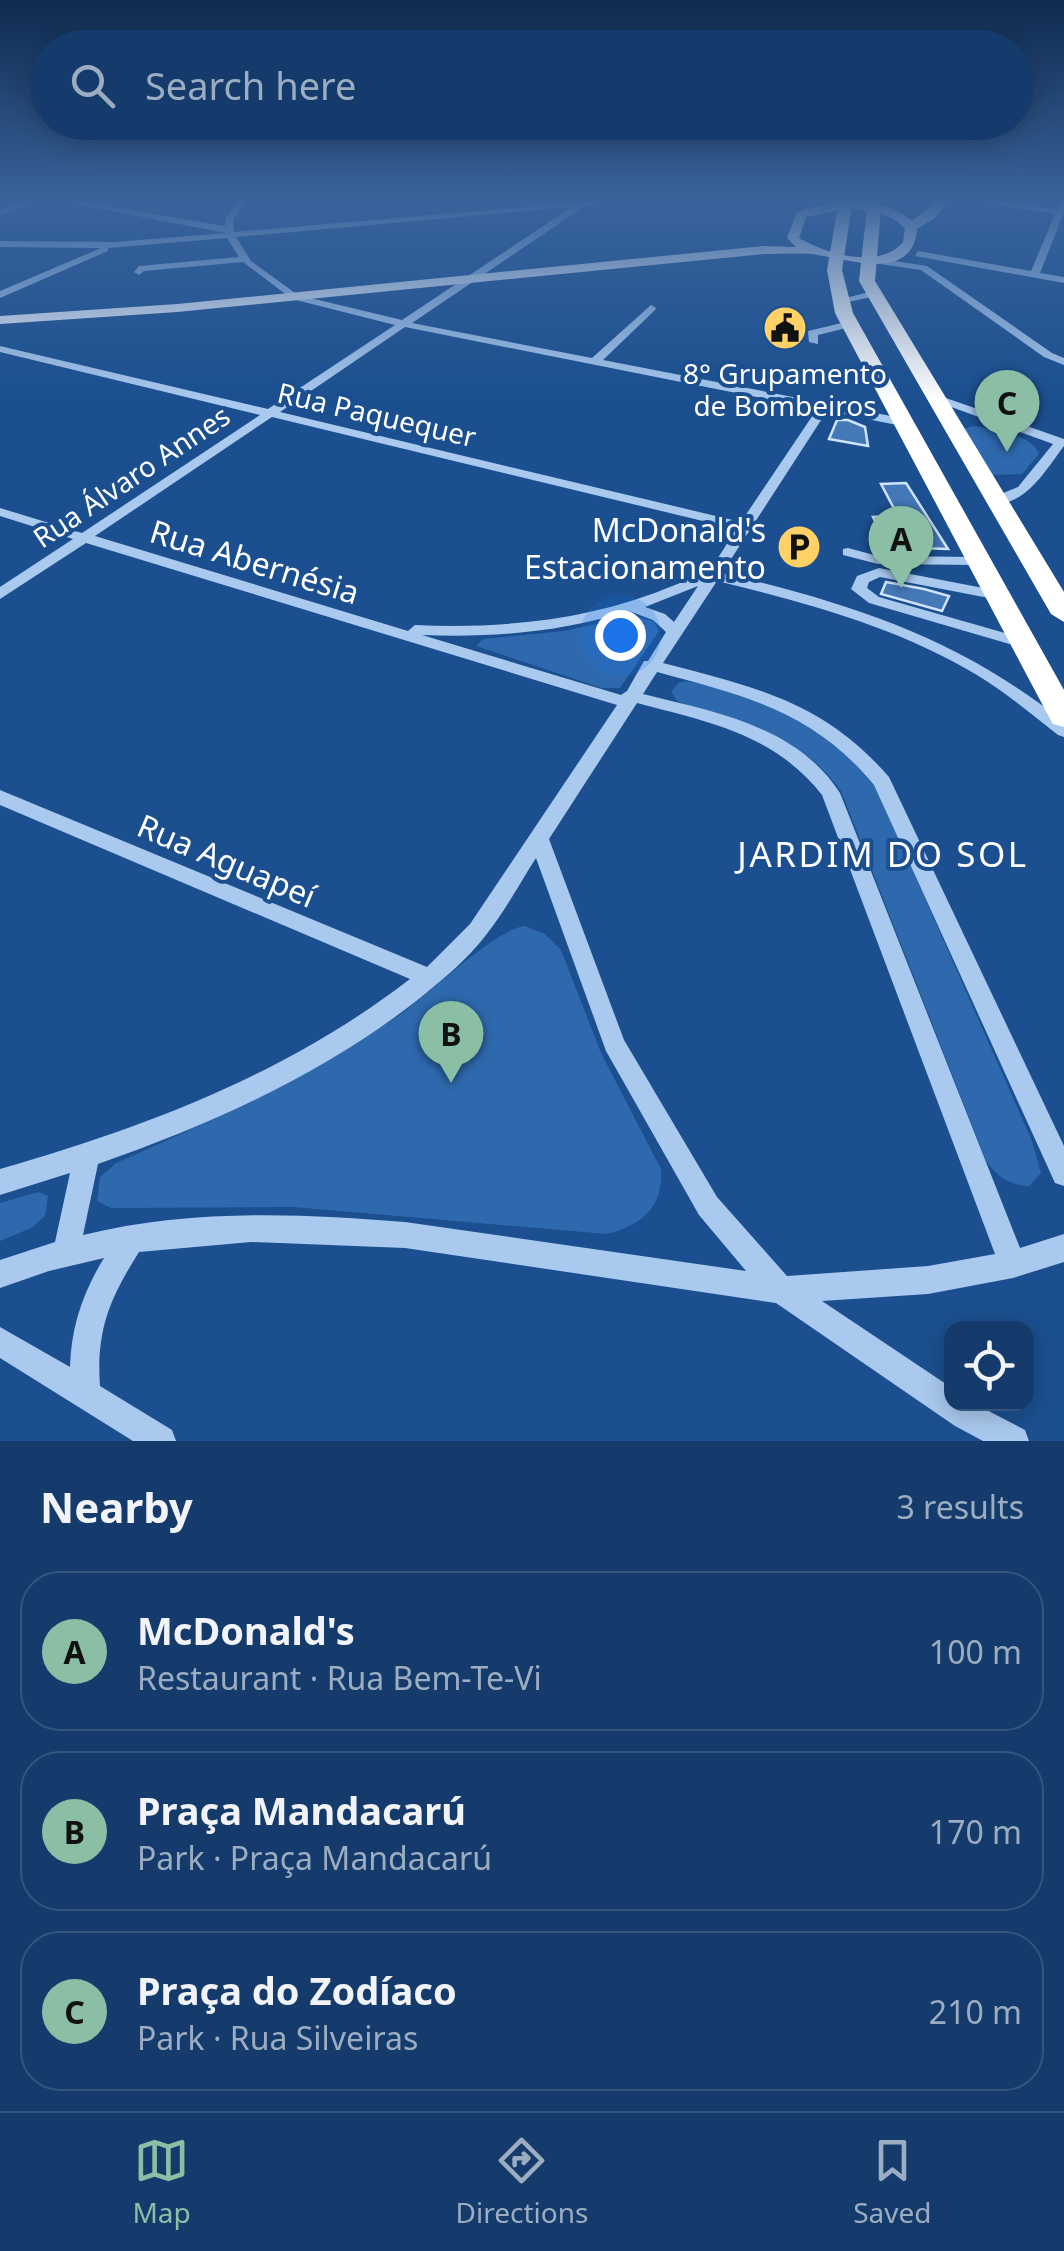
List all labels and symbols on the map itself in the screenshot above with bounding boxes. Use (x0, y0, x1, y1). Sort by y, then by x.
public building icon: 8° Grupamento de Bombeiros (762, 305, 808, 351)
place label: 8° Grupamento de Bombeiros (683, 354, 887, 424)
pin: C (974, 370, 1040, 452)
street label: Rua Paquequer (274, 373, 480, 455)
street label: Rua Álvaro Annes (25, 396, 237, 556)
pin: A (868, 506, 934, 588)
place label: McDonald's Estacionamento (524, 508, 766, 588)
street label: Rua Abernésia (145, 509, 365, 613)
parking icon: McDonald's Estacionamento (776, 524, 822, 570)
your location (595, 610, 646, 661)
street label: Rua Aguapeí (131, 803, 323, 917)
district label: JARDIM DO SOL (734, 830, 1029, 877)
pin: B (418, 1000, 484, 1083)

